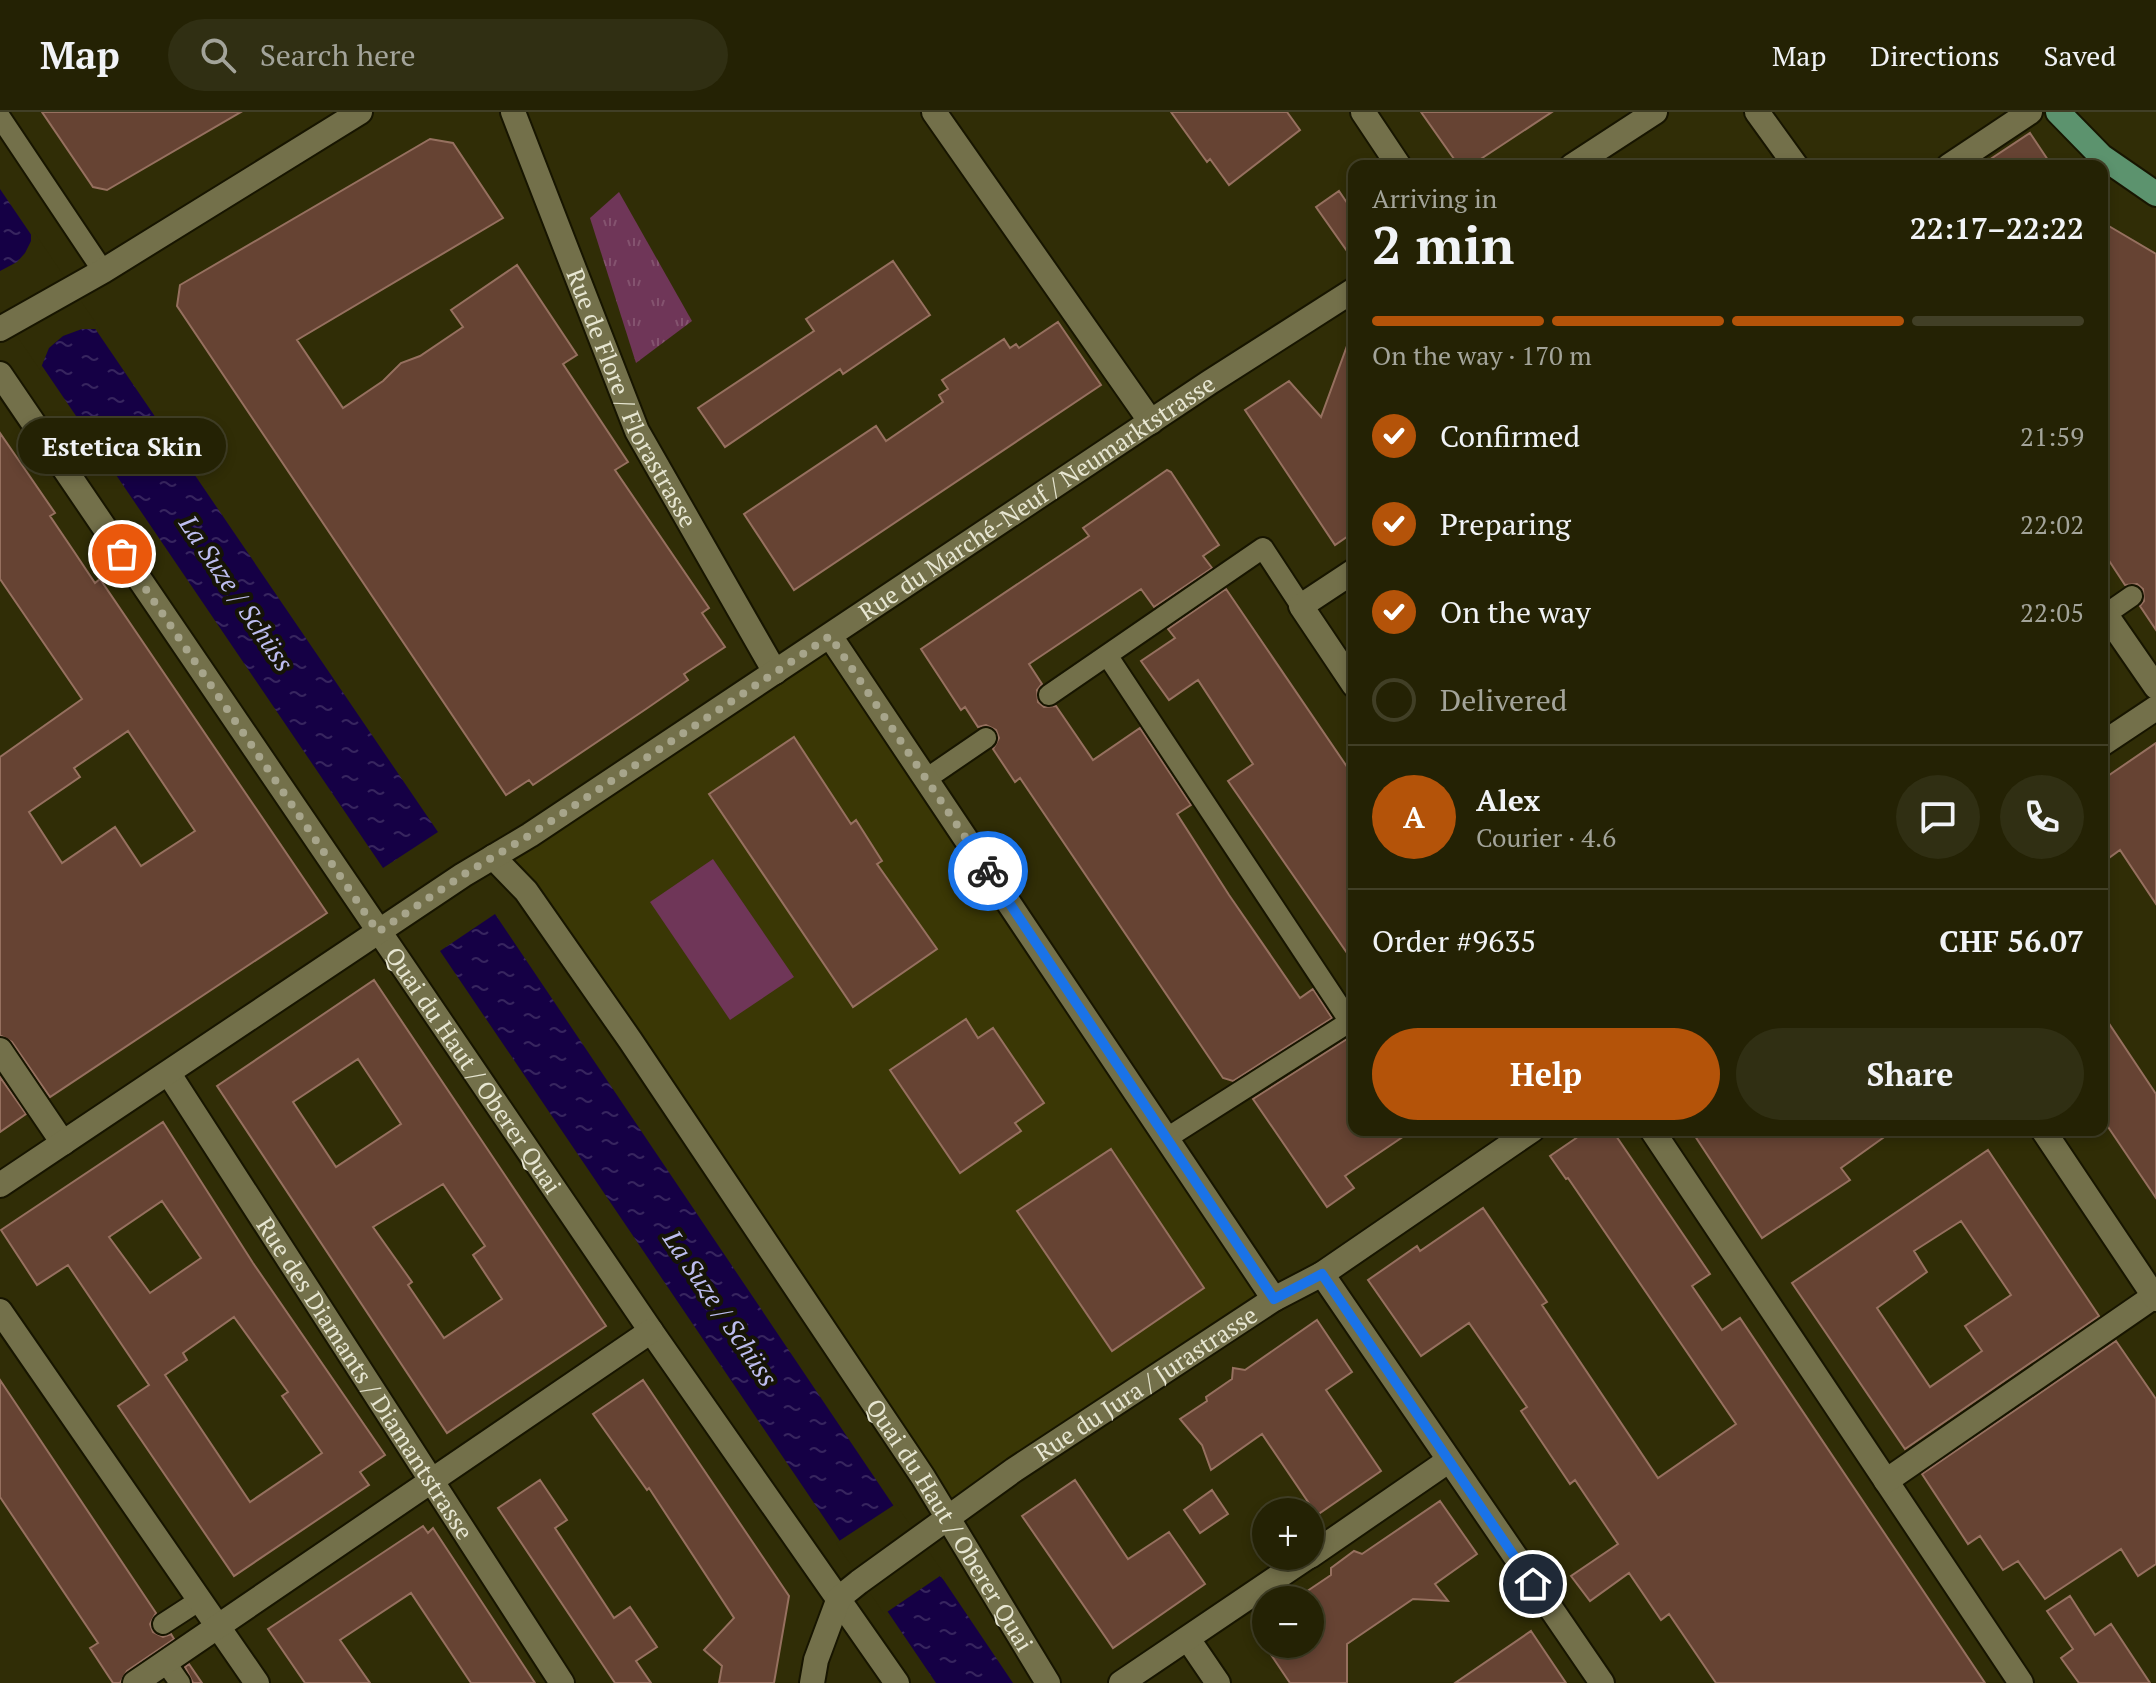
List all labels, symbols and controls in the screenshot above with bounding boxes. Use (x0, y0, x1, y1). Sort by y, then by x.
search box (168, 19, 728, 91)
text: Map (40, 30, 120, 80)
icon: search (196, 33, 240, 77)
text: Search here (260, 35, 416, 75)
text: Map (1772, 37, 1826, 74)
text: Directions (1870, 37, 2000, 74)
text: Saved (2044, 37, 2116, 74)
text: Arriving in (1372, 181, 1497, 215)
text: 22:17–22:22 (1910, 208, 2084, 248)
text: 2 min (1372, 210, 1514, 279)
street label: Rue de Flore / Florastrasse (559, 264, 705, 533)
text: On the way · 170 m (1372, 338, 1592, 372)
street label: Rue du Marché-Neuf / Neumarktstrasse (852, 367, 1221, 628)
icon: check (1372, 414, 1416, 458)
text: Confirmed (1440, 416, 1580, 456)
callout: Estetica Skin (18, 418, 226, 474)
text: 21:59 (2020, 419, 2084, 453)
text: Estetica Skin (42, 429, 202, 463)
icon: check (1372, 502, 1416, 546)
text: Preparing (1440, 504, 1571, 544)
water label: La Suze / Schüss (172, 507, 302, 678)
text: 22:02 (2020, 507, 2084, 541)
pin (88, 520, 156, 588)
icon: bag (100, 532, 144, 576)
icon: check (1372, 590, 1416, 634)
text: On the way (1440, 592, 1591, 632)
text: 22:05 (2020, 595, 2084, 629)
text: Delivered (1440, 680, 1567, 720)
button: chat (1896, 775, 1980, 859)
button: phone (2000, 775, 2084, 859)
text: Alex (1476, 780, 1540, 820)
text: A (1403, 797, 1425, 837)
text: Courier · 4.6 (1476, 820, 1616, 854)
courier (948, 831, 1028, 911)
icon: bike (966, 849, 1010, 893)
text: Order #9635 (1372, 921, 1536, 961)
text: CHF 56.07 (1939, 921, 2084, 961)
street label: Quai du Haut / Oberer Quai (378, 940, 569, 1200)
button: Help (1372, 1028, 1720, 1120)
button: Share (1736, 1028, 2084, 1120)
street label: Rue des Diamants / Diamantstrasse (250, 1211, 481, 1545)
water label: La Suze / Schüss (656, 1222, 786, 1393)
street label: Rue du Jura / Jurastrasse (1028, 1299, 1263, 1468)
street label: Quai du Haut / Oberer Quai (859, 1392, 1041, 1657)
map controls (1252, 1498, 1324, 1658)
button: + (1252, 1498, 1324, 1570)
pin (1499, 1550, 1567, 1618)
icon: home (1511, 1562, 1555, 1606)
button: − (1252, 1586, 1324, 1658)

